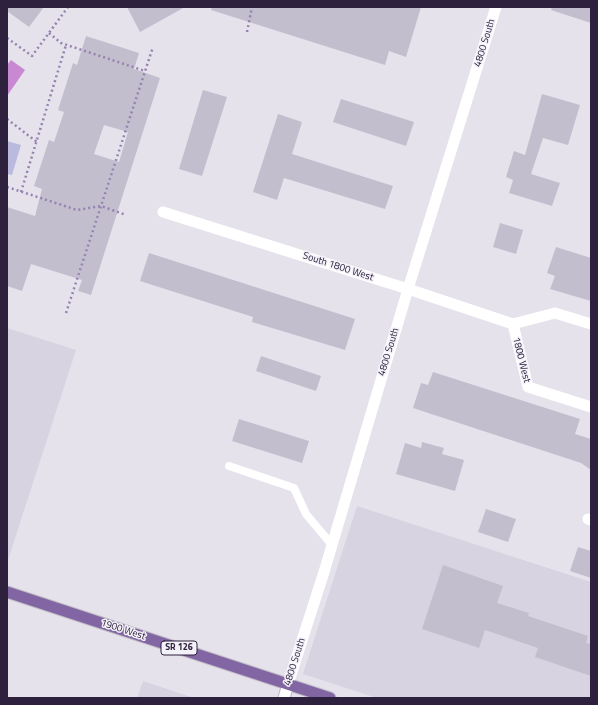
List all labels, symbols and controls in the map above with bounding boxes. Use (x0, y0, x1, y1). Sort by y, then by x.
street label: 4800 South (472, 18, 498, 68)
street label: South 1800 West (301, 250, 375, 284)
street label: 4800 South (376, 327, 402, 377)
street label: 1800 West (510, 336, 532, 384)
street label: 1900 West (99, 617, 147, 643)
street label: 4800 South (282, 637, 308, 687)
road number: SR 126 (161, 641, 197, 655)

